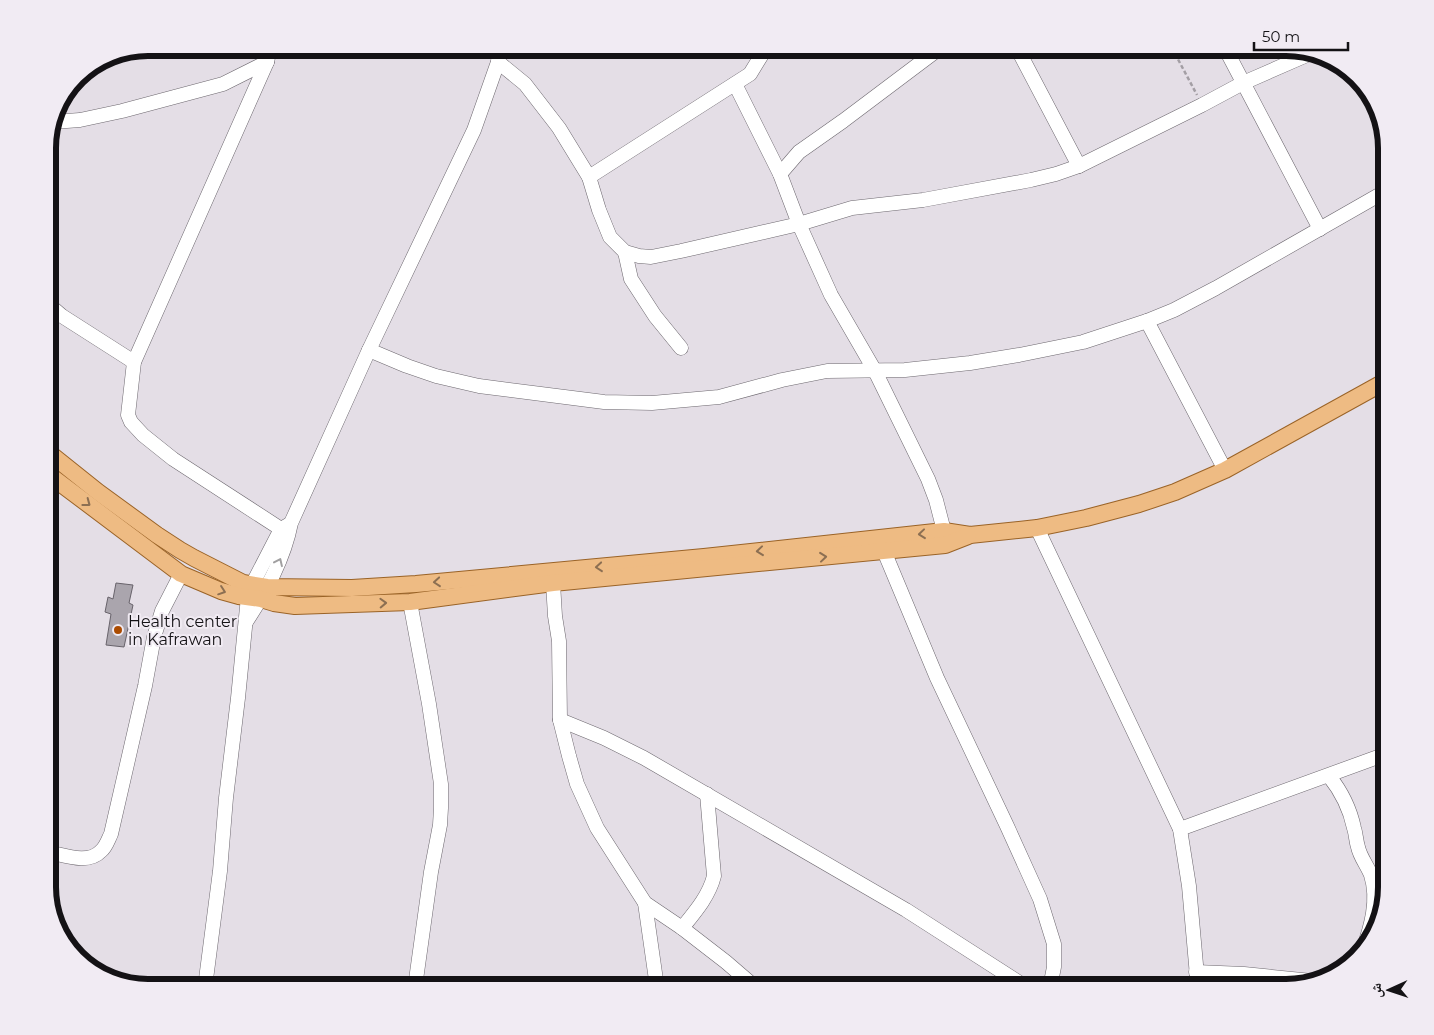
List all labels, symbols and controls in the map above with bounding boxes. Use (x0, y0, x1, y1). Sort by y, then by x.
scale bar (1254, 20, 1348, 52)
text: 50 m (1262, 27, 1300, 46)
one-way arrow (81, 497, 90, 505)
one-way arrow (918, 528, 926, 539)
one-way arrow (756, 545, 764, 556)
one-way arrow (819, 552, 827, 563)
one-way arrow (272, 558, 283, 567)
one-way arrow (594, 561, 602, 572)
one-way arrow (433, 576, 441, 587)
one-way arrow (217, 585, 226, 595)
one-way arrow (379, 598, 387, 609)
place label: Health center in Kafrawan (128, 612, 237, 649)
marker: Health center in Kafrawan (112, 624, 124, 636)
north arrow (1364, 965, 1414, 1015)
text: ش (1367, 983, 1385, 999)

